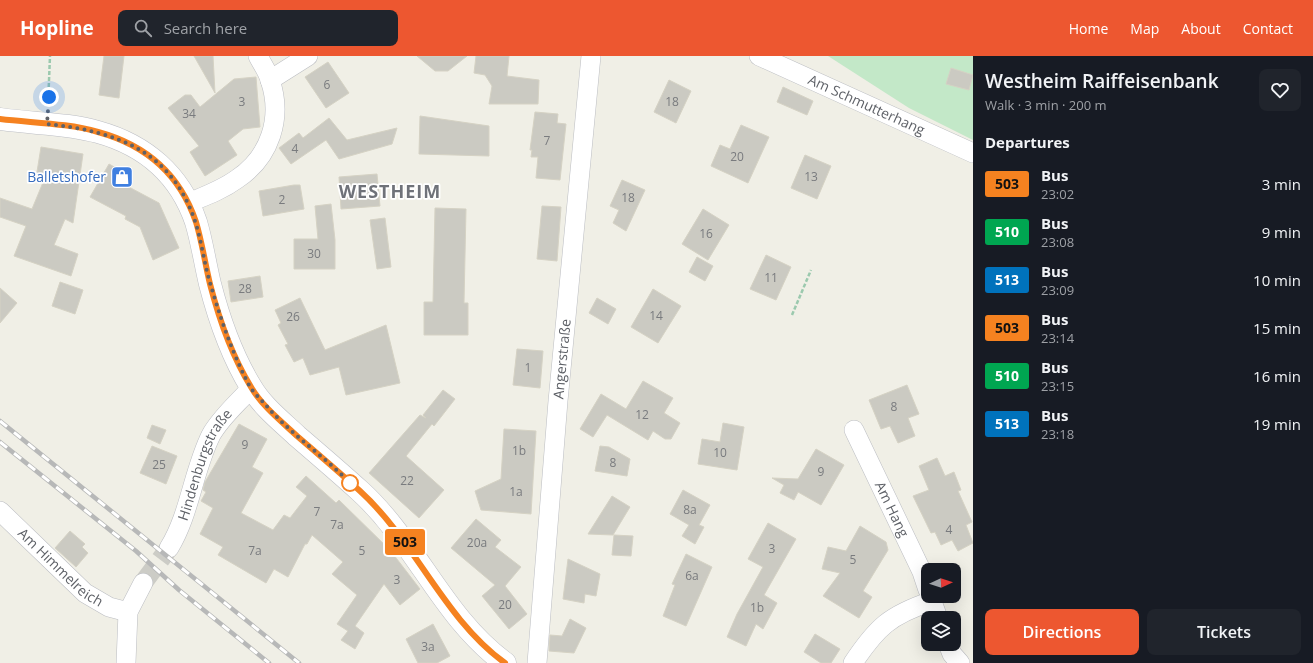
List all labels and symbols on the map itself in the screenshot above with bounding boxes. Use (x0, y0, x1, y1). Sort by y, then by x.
street label: Am Schmutterhang (805, 70, 928, 139)
house number: 6 (324, 76, 331, 93)
your location (39, 87, 59, 107)
house number: 3 (239, 93, 246, 110)
house number: 18 (665, 93, 679, 110)
house number: 34 (182, 105, 196, 122)
house number: 7 (544, 132, 551, 149)
house number: 4 (292, 140, 299, 157)
house number: 20 (730, 148, 744, 165)
shop icon: Balletshofer (109, 164, 135, 190)
place label: Balletshofer (27, 167, 106, 186)
house number: 13 (804, 168, 818, 185)
district label: WESTHEIM (339, 179, 441, 203)
house number: 18 (621, 189, 635, 206)
house number: 2 (279, 191, 286, 208)
house number: 16 (699, 225, 713, 242)
house number: 30 (307, 245, 321, 262)
house number: 11 (764, 269, 778, 286)
house number: 28 (238, 280, 252, 297)
house number: 14 (649, 307, 663, 324)
house number: 26 (286, 308, 300, 325)
street label: Angerstraße (548, 318, 575, 400)
house number: 1 (525, 359, 531, 376)
house number: 8 (891, 398, 898, 415)
street label: Hindenburgstraße (173, 404, 236, 523)
house number: 12 (635, 406, 649, 423)
house number: 9 (242, 436, 249, 453)
house number: 1b (512, 442, 526, 459)
house number: 10 (713, 444, 727, 461)
house number: 8 (610, 454, 617, 471)
house number: 25 (152, 456, 166, 473)
house number: 9 (818, 463, 825, 480)
house number: 22 (400, 472, 414, 489)
unlabelled marker (341, 474, 359, 492)
street label: Am Hang (871, 478, 914, 541)
house number: 1a (509, 483, 523, 500)
house number: 8a (683, 501, 697, 518)
house number: 7 (314, 503, 321, 520)
house number: 7a (330, 516, 344, 533)
house number: 4 (946, 521, 953, 538)
street label: Am Himmelreich (14, 524, 107, 611)
line badge: 503 (382, 529, 428, 555)
house number: 20a (467, 534, 487, 551)
house number: 3 (769, 540, 776, 557)
house number: 7a (248, 542, 262, 559)
house number: 5 (359, 542, 366, 559)
house number: 5 (850, 551, 857, 568)
north arrow (921, 563, 961, 603)
house number: 6a (685, 567, 699, 584)
house number: 3 (394, 571, 401, 588)
house number: 20 (498, 596, 512, 613)
house number: 1b (750, 599, 764, 616)
house number: 3a (421, 638, 435, 655)

